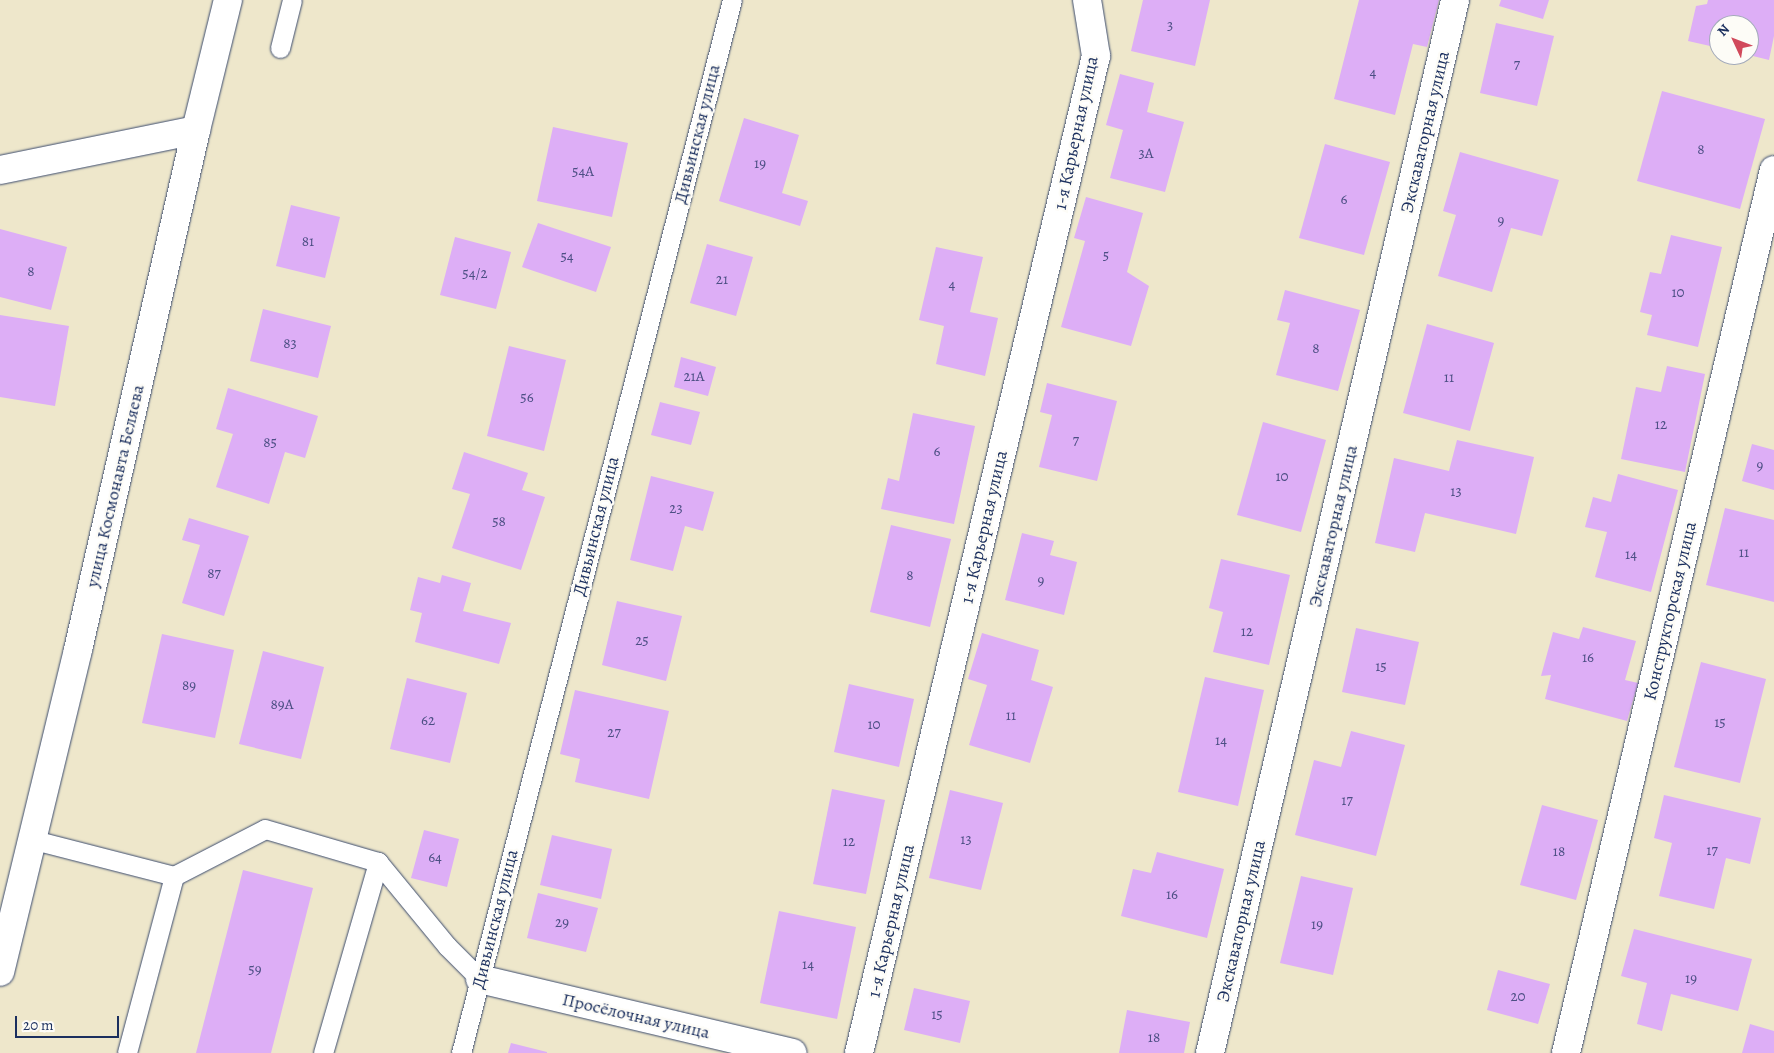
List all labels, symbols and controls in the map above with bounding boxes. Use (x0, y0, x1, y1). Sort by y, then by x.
north arrow (1709, 15, 1759, 65)
house number: 3 (1167, 17, 1173, 35)
text: N (1713, 20, 1734, 40)
street label: Экскаваторная улица (1396, 49, 1454, 215)
street label: 1-я Карьерная улица (1049, 54, 1103, 212)
house number: 7 (1514, 56, 1520, 74)
street label: Дивьинская улица (669, 62, 725, 206)
house number: 4 (1370, 64, 1376, 82)
house number: 8 (1697, 141, 1705, 159)
house number: 3А (1139, 145, 1153, 163)
house number: 19 (754, 155, 766, 173)
house number: 54А (572, 163, 594, 181)
house number: 6 (1341, 191, 1347, 209)
house number: 9 (1498, 212, 1504, 230)
house number: 81 (302, 233, 314, 251)
house number: 5 (1103, 247, 1109, 265)
house number: 54 (560, 248, 574, 266)
house number: 8 (27, 263, 35, 281)
house number: 54/2 (462, 265, 488, 283)
house number: 21 (716, 271, 728, 289)
house number: 4 (949, 276, 955, 294)
house number: 10 (1671, 284, 1685, 302)
house number: 83 (283, 335, 297, 353)
house number: 8 (1312, 340, 1320, 358)
house number: 21А (683, 368, 705, 386)
house number: 11 (1444, 369, 1454, 387)
street label: улица Космонавта Беляева (81, 383, 149, 589)
house number: 56 (520, 389, 534, 407)
house number: 12 (1655, 416, 1667, 434)
house number: 7 (1073, 432, 1079, 450)
house number: 85 (263, 434, 277, 452)
house number: 6 (934, 443, 940, 461)
street label: Экскаваторная улица (1304, 443, 1362, 609)
street label: 1-я Карьерная улица (956, 448, 1012, 606)
street label: Дивьинская улица (568, 454, 624, 598)
house number: 9 (1757, 457, 1763, 475)
house number: 10 (1275, 468, 1289, 486)
house number: 13 (1450, 483, 1462, 501)
house number: 23 (669, 500, 683, 518)
house number: 58 (492, 513, 506, 531)
street label: Конструкторская улица (1639, 519, 1701, 703)
house number: 11 (1739, 544, 1749, 562)
house number: 14 (1625, 546, 1637, 564)
house number: 87 (207, 565, 221, 583)
house number: 8 (906, 567, 914, 585)
house number: 9 (1038, 572, 1044, 590)
house number: 12 (1241, 623, 1253, 641)
house number: 25 (635, 632, 649, 650)
house number: 16 (1582, 649, 1594, 667)
house number: 15 (1375, 658, 1387, 676)
house number: 89 (182, 677, 196, 695)
house number: 89А (271, 696, 293, 714)
house number: 11 (1006, 707, 1016, 725)
house number: 62 (421, 712, 435, 730)
house number: 15 (1714, 714, 1726, 732)
house number: 10 (867, 716, 881, 734)
house number: 27 (607, 724, 621, 742)
house number: 14 (1215, 732, 1227, 750)
house number: 17 (1341, 792, 1353, 810)
house number: 13 (960, 831, 972, 849)
house number: 12 (843, 833, 855, 851)
street label: Экскаваторная улица (1212, 838, 1270, 1004)
street label: 1-я Карьерная улица (863, 842, 919, 1000)
house number: 17 (1706, 842, 1718, 860)
house number: 18 (1553, 843, 1565, 861)
street label: Дивьинская улица (467, 847, 523, 991)
house number: 64 (428, 849, 442, 867)
house number: 16 (1166, 886, 1178, 904)
house number: 29 (555, 914, 569, 932)
house number: 19 (1311, 916, 1323, 934)
house number: 14 (802, 956, 814, 974)
house number: 59 (248, 961, 262, 979)
house number: 19 (1685, 970, 1697, 988)
house number: 20 (1510, 988, 1526, 1006)
street label: Просёлочная улица (560, 989, 712, 1043)
scale bar (18, 1006, 121, 1038)
house number: 15 (931, 1006, 943, 1024)
text: 20 m (23, 1015, 54, 1035)
house number: 18 (1148, 1029, 1160, 1047)

